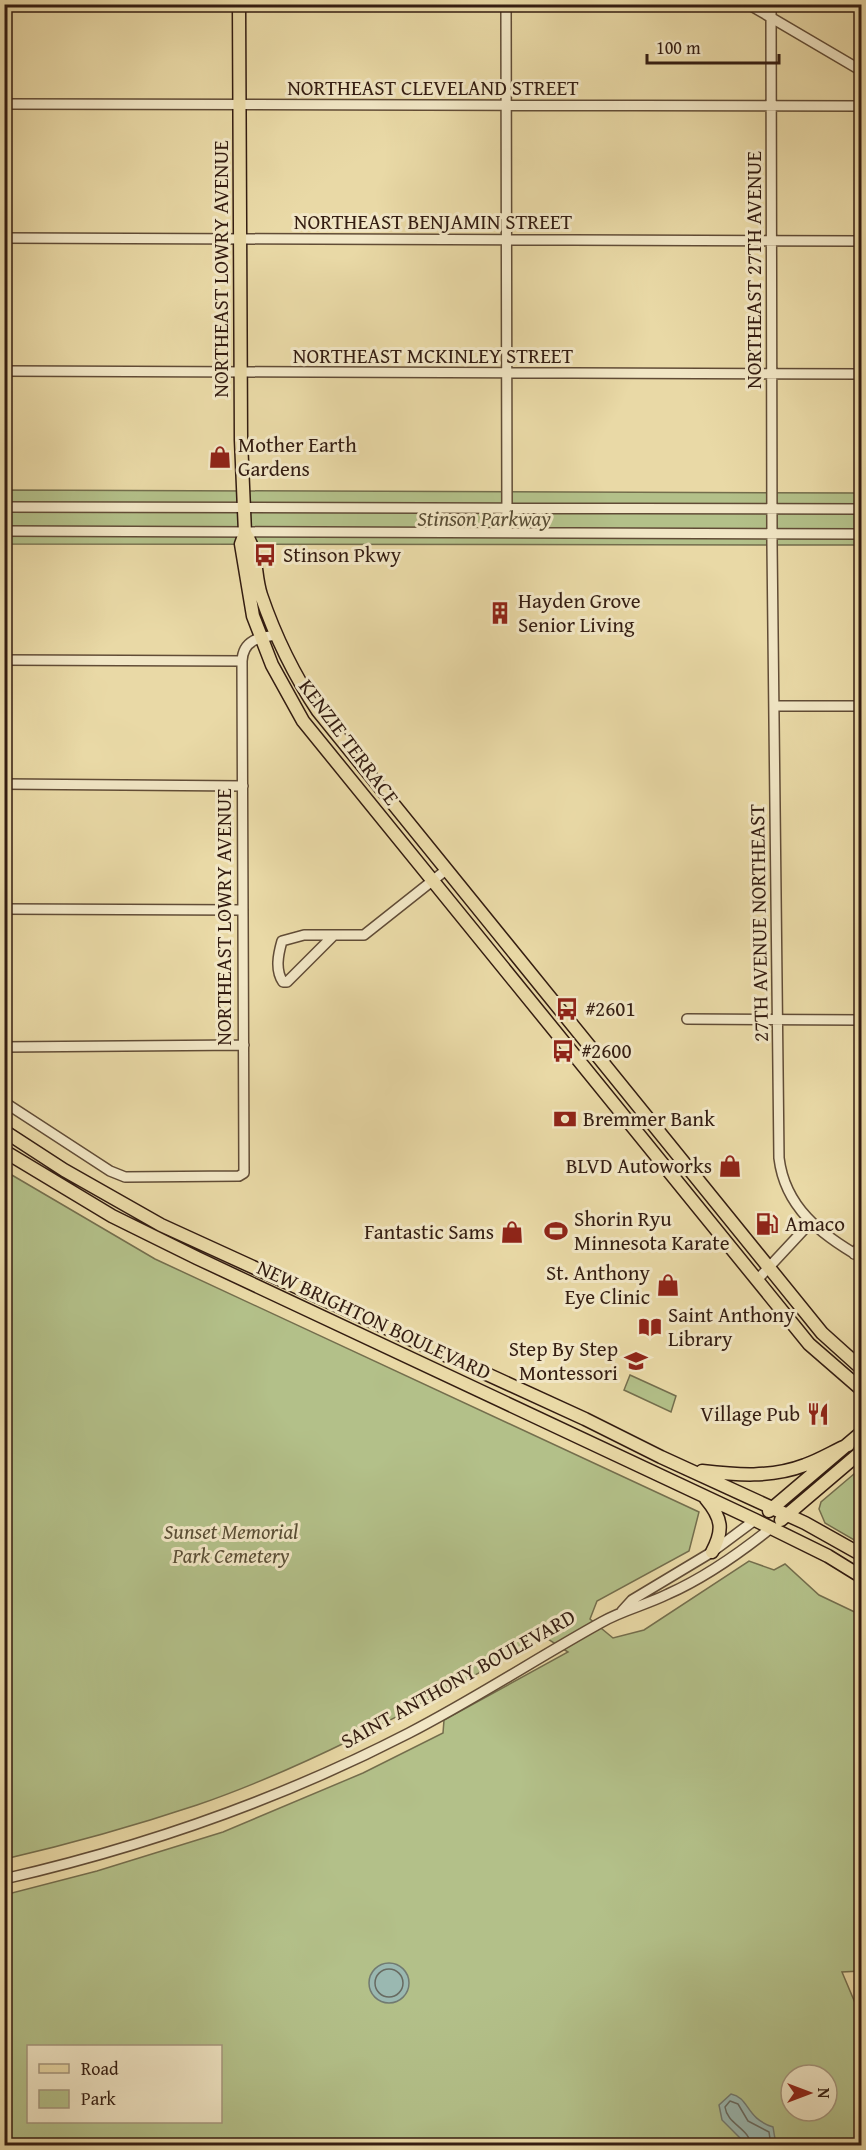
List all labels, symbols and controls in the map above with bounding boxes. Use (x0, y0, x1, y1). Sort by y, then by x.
scale bar (647, 27, 779, 65)
text: 100 m (656, 34, 701, 61)
street label: NORTHEAST CLEVELAND STREET (287, 72, 579, 103)
street label: NORTHEAST LOWRY AVENUE (205, 140, 236, 398)
street label: NORTHEAST 27TH AVENUE (738, 151, 769, 389)
street label: NORTHEAST BENJAMIN STREET (294, 206, 573, 237)
street label: NORTHEAST MCKINLEY STREET (293, 340, 573, 371)
place label: Mother Earth Gardens (238, 429, 357, 484)
shop icon: Mother Earth Gardens (207, 444, 233, 470)
park label: Stinson Parkway (417, 503, 551, 534)
place label: Stinson Pkwy (283, 539, 402, 570)
bus stop icon: Stinson Pkwy (252, 542, 278, 568)
place label: Hayden Grove Senior Living (518, 585, 641, 640)
building icon: Hayden Grove Senior Living (487, 600, 513, 626)
street label: KENZIE TERRACE (292, 672, 407, 811)
street label: NORTHEAST LOWRY AVENUE (208, 788, 239, 1046)
street label: 27TH AVENUE NORTHEAST (741, 803, 776, 1042)
place label: #2601 (585, 993, 636, 1024)
bus stop icon: #2601 (554, 996, 580, 1022)
place label: #2600 (581, 1035, 632, 1066)
bus stop icon: #2600 (550, 1038, 576, 1064)
place label: Bremmer Bank (583, 1103, 715, 1134)
bank icon: Bremmer Bank (552, 1106, 578, 1132)
place label: BLVD Autoworks (566, 1150, 712, 1181)
shop icon: BLVD Autoworks (717, 1153, 743, 1179)
place label: Shorin Ryu Minnesota Karate (574, 1203, 730, 1258)
place label: Amaco (785, 1208, 845, 1239)
fuel station icon: Amaco (754, 1211, 780, 1237)
place label: Fantastic Sams (364, 1216, 494, 1247)
sports icon: Shorin Ryu Minnesota Karate (543, 1218, 569, 1244)
shop icon: Fantastic Sams (499, 1219, 525, 1245)
street label: NEW BRIGHTON BOULEVARD (252, 1252, 496, 1388)
place label: St. Anthony Eye Clinic (546, 1257, 651, 1312)
shop icon: St. Anthony Eye Clinic (655, 1272, 681, 1298)
place label: Saint Anthony Library (668, 1299, 795, 1354)
library icon: Saint Anthony Library (637, 1314, 663, 1340)
place label: Step By Step Montessori (509, 1333, 618, 1388)
school or university icon: Step By Step Montessori (623, 1348, 649, 1374)
place label: Village Pub (700, 1398, 800, 1429)
restaurant icon: Village Pub (805, 1401, 831, 1427)
park label: Sunset Memorial Park Cemetery (164, 1516, 298, 1571)
street label: SAINT ANTHONY BOULEVARD (335, 1601, 581, 1756)
legend (27, 2045, 222, 2123)
text: Road (81, 2055, 119, 2082)
north arrow (779, 2063, 839, 2123)
text: Park (81, 2085, 117, 2112)
text: N (812, 2088, 836, 2099)

